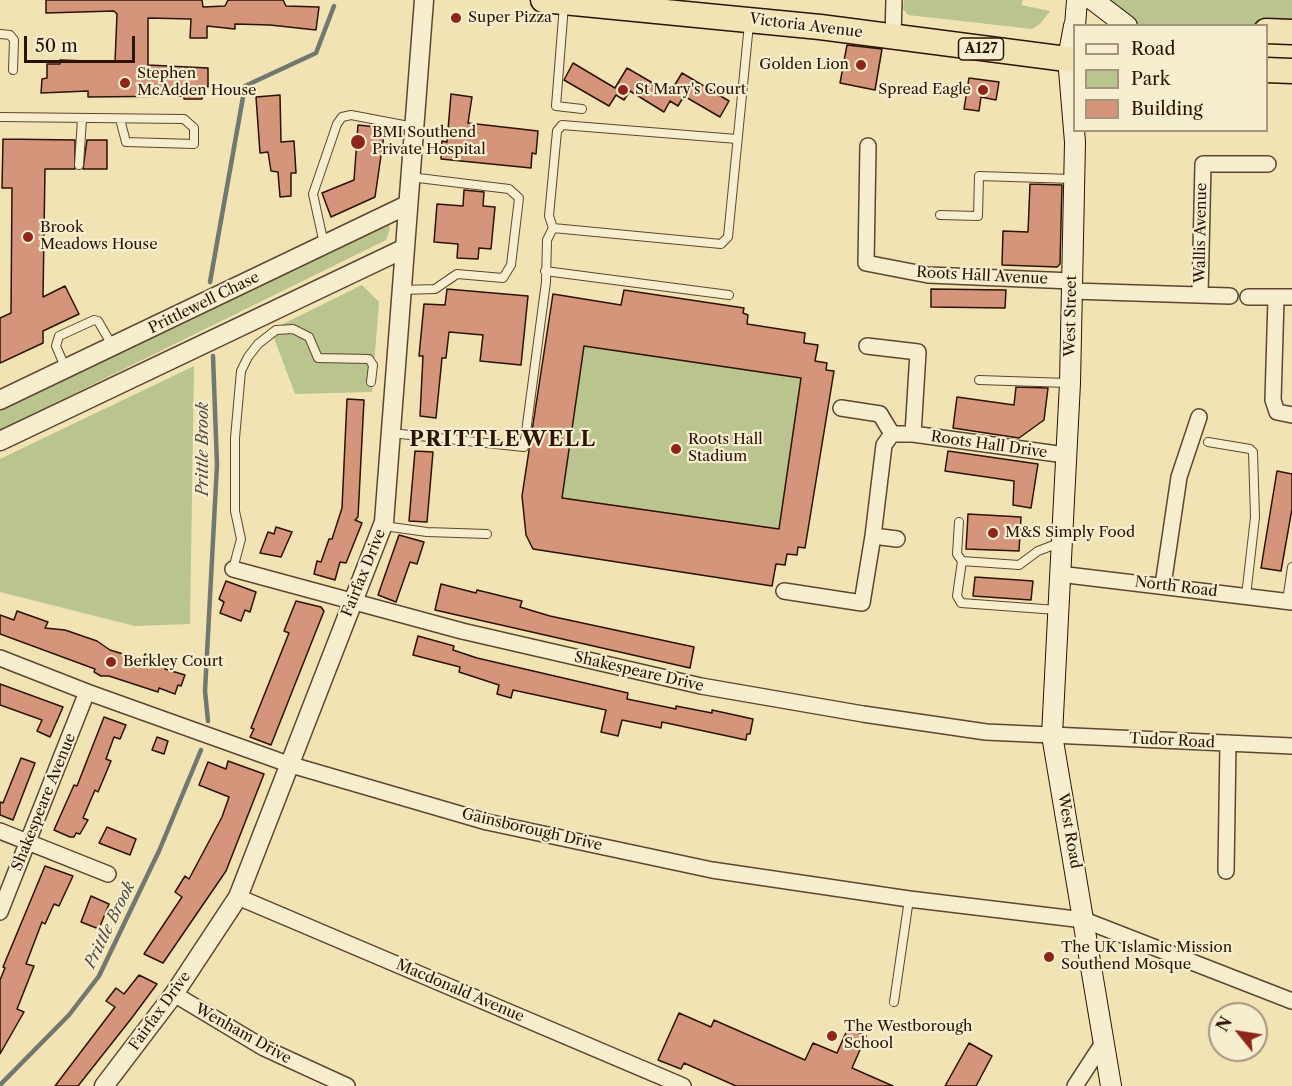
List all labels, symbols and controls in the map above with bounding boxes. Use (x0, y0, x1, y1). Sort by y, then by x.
place label: Super Pizza (468, 9, 552, 27)
street label: Victoria Avenue (748, 10, 864, 42)
marker: Super Pizza (449, 11, 463, 25)
scale bar (27, 24, 138, 62)
legend (1073, 24, 1268, 132)
text: 50 m (35, 35, 78, 57)
road number: A127 (958, 38, 1004, 60)
text: Road (1131, 38, 1176, 60)
place label: Golden Lion (759, 56, 849, 74)
marker: Golden Lion (854, 58, 868, 72)
place label: Stephen McAdden House (137, 65, 256, 100)
text: Park (1131, 68, 1170, 90)
marker: Stephen McAdden House (118, 76, 132, 90)
place label: St Mary's Court (635, 81, 746, 99)
place label: Spread Eagle (878, 81, 971, 99)
marker: St Mary's Court (616, 83, 630, 97)
marker: Spread Eagle (976, 83, 990, 97)
text: Building (1131, 98, 1203, 120)
place label: BMI Southend Private Hospital (372, 124, 486, 159)
marker: BMI Southend Private Hospital (349, 133, 367, 151)
street label: Wallis Avenue (1191, 183, 1211, 283)
place label: Brook Meadows House (40, 219, 158, 254)
marker: Brook Meadows House (21, 230, 35, 244)
street label: Roots Hall Avenue (916, 264, 1048, 288)
street label: Prittlewell Chase (146, 268, 262, 338)
street label: West Street (1061, 275, 1081, 357)
water label: Prittle Brook (193, 402, 213, 496)
district label: PRITTLEWELL (409, 427, 597, 453)
street label: Roots Hall Drive (930, 428, 1048, 462)
place label: Roots Hall Stadium (688, 431, 763, 466)
marker: Roots Hall Stadium (669, 442, 683, 456)
place label: M&S Simply Food (1005, 524, 1135, 542)
marker: M&S Simply Food (986, 526, 1000, 540)
street label: Fairfax Drive (338, 527, 390, 619)
street label: North Road (1134, 573, 1218, 601)
street label: Shakespeare Drive (572, 648, 706, 696)
place label: Berkley Court (123, 653, 223, 671)
marker: Berkley Court (104, 655, 118, 669)
street label: Tudor Road (1129, 730, 1215, 752)
street label: Shakespeare Avenue (8, 731, 80, 873)
street label: West Road (1054, 792, 1084, 870)
street label: Gainsborough Drive (460, 805, 604, 855)
water label: Prittle Brook (81, 878, 139, 972)
place label: The UK Islamic Mission Southend Mosque (1061, 939, 1232, 974)
marker: The UK Islamic Mission Southend Mosque (1042, 950, 1056, 964)
street label: Macdonald Avenue (393, 956, 527, 1026)
street label: Fairfax Drive (125, 968, 195, 1054)
street label: Wenham Drive (192, 1000, 294, 1068)
north arrow (1208, 1002, 1268, 1062)
text: N (1212, 1013, 1236, 1035)
place label: The Westborough School (844, 1018, 972, 1053)
marker: The Westborough School (825, 1029, 839, 1043)

